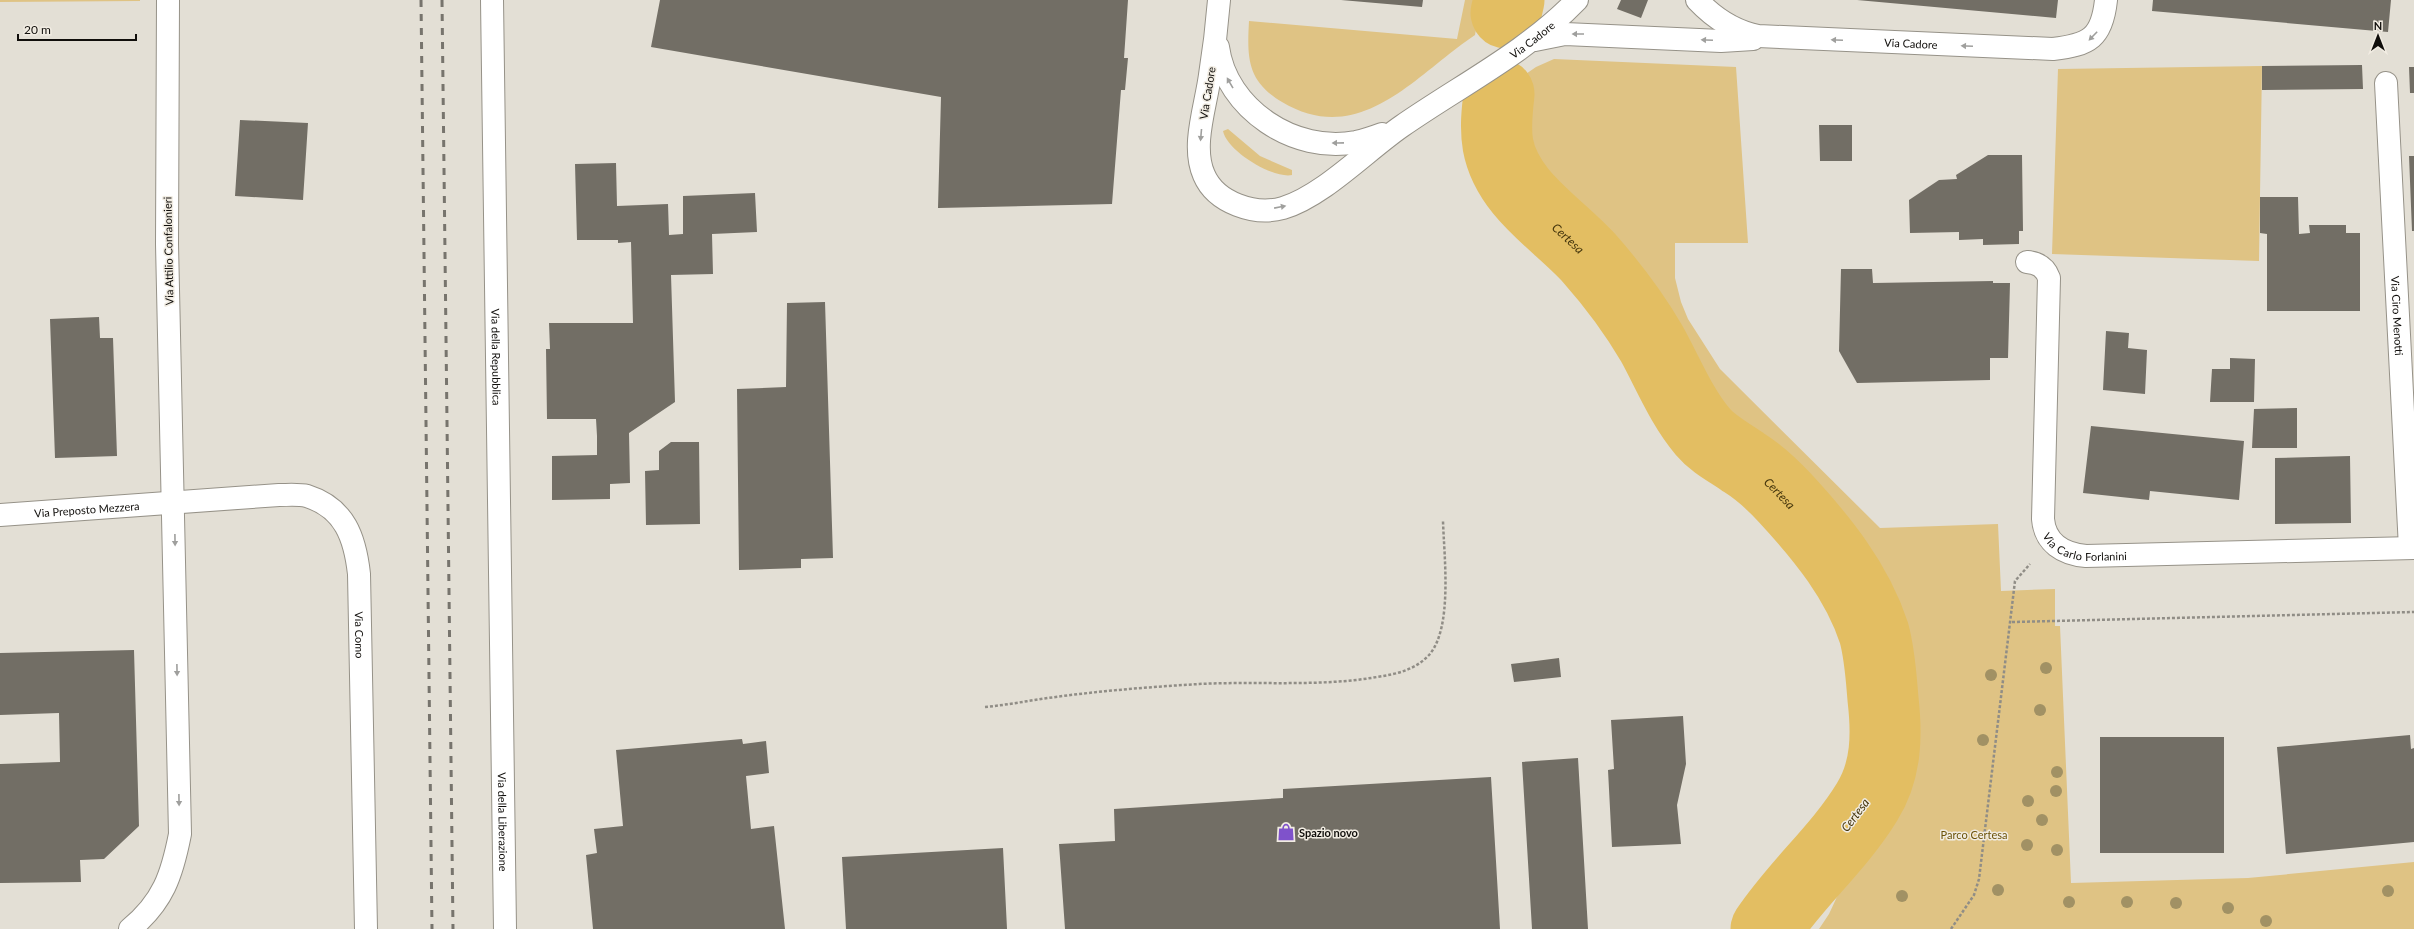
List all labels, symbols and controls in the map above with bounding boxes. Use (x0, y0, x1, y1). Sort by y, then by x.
scale bar (18, 16, 136, 42)
north arrow (2358, 16, 2398, 56)
street label: Via Cadore (1507, 18, 1557, 61)
text: N (2374, 19, 2382, 32)
text: 20 m (24, 22, 51, 37)
one-way arrow (1571, 31, 1584, 37)
one-way arrow (2088, 31, 2098, 41)
street label: Via Cadore (1884, 35, 1938, 50)
one-way arrow (1701, 37, 1713, 44)
one-way arrow (1831, 37, 1843, 44)
one-way arrow (1960, 43, 1973, 49)
street label: Via Cadore (1196, 66, 1218, 120)
one-way arrow (1226, 77, 1233, 89)
one-way arrow (1198, 129, 1204, 142)
one-way arrow (1331, 140, 1344, 146)
street label: Via Attilio Confalonieri (161, 196, 175, 305)
one-way arrow (1274, 204, 1287, 210)
water label: Certesa (1549, 220, 1588, 256)
street label: Via Ciro Menotti (2389, 276, 2407, 356)
street label: Via della Repubblica (490, 308, 504, 405)
water label: Certesa (1761, 474, 1799, 512)
street label: Via Preposto Mezzera (34, 499, 140, 519)
street label: Via Carlo Forlanini (2041, 530, 2127, 563)
one-way arrow (172, 534, 178, 547)
street label: Via Como (353, 611, 367, 659)
one-way arrow (174, 664, 180, 677)
street label: Via della Liberazione (496, 772, 511, 872)
one-way arrow (176, 794, 182, 807)
water label: Certesa (1838, 795, 1872, 835)
shop icon: Spazio novo (1276, 822, 1296, 842)
place label: Spazio novo (1299, 826, 1358, 839)
park label: Parco Certesa (1941, 828, 2007, 841)

